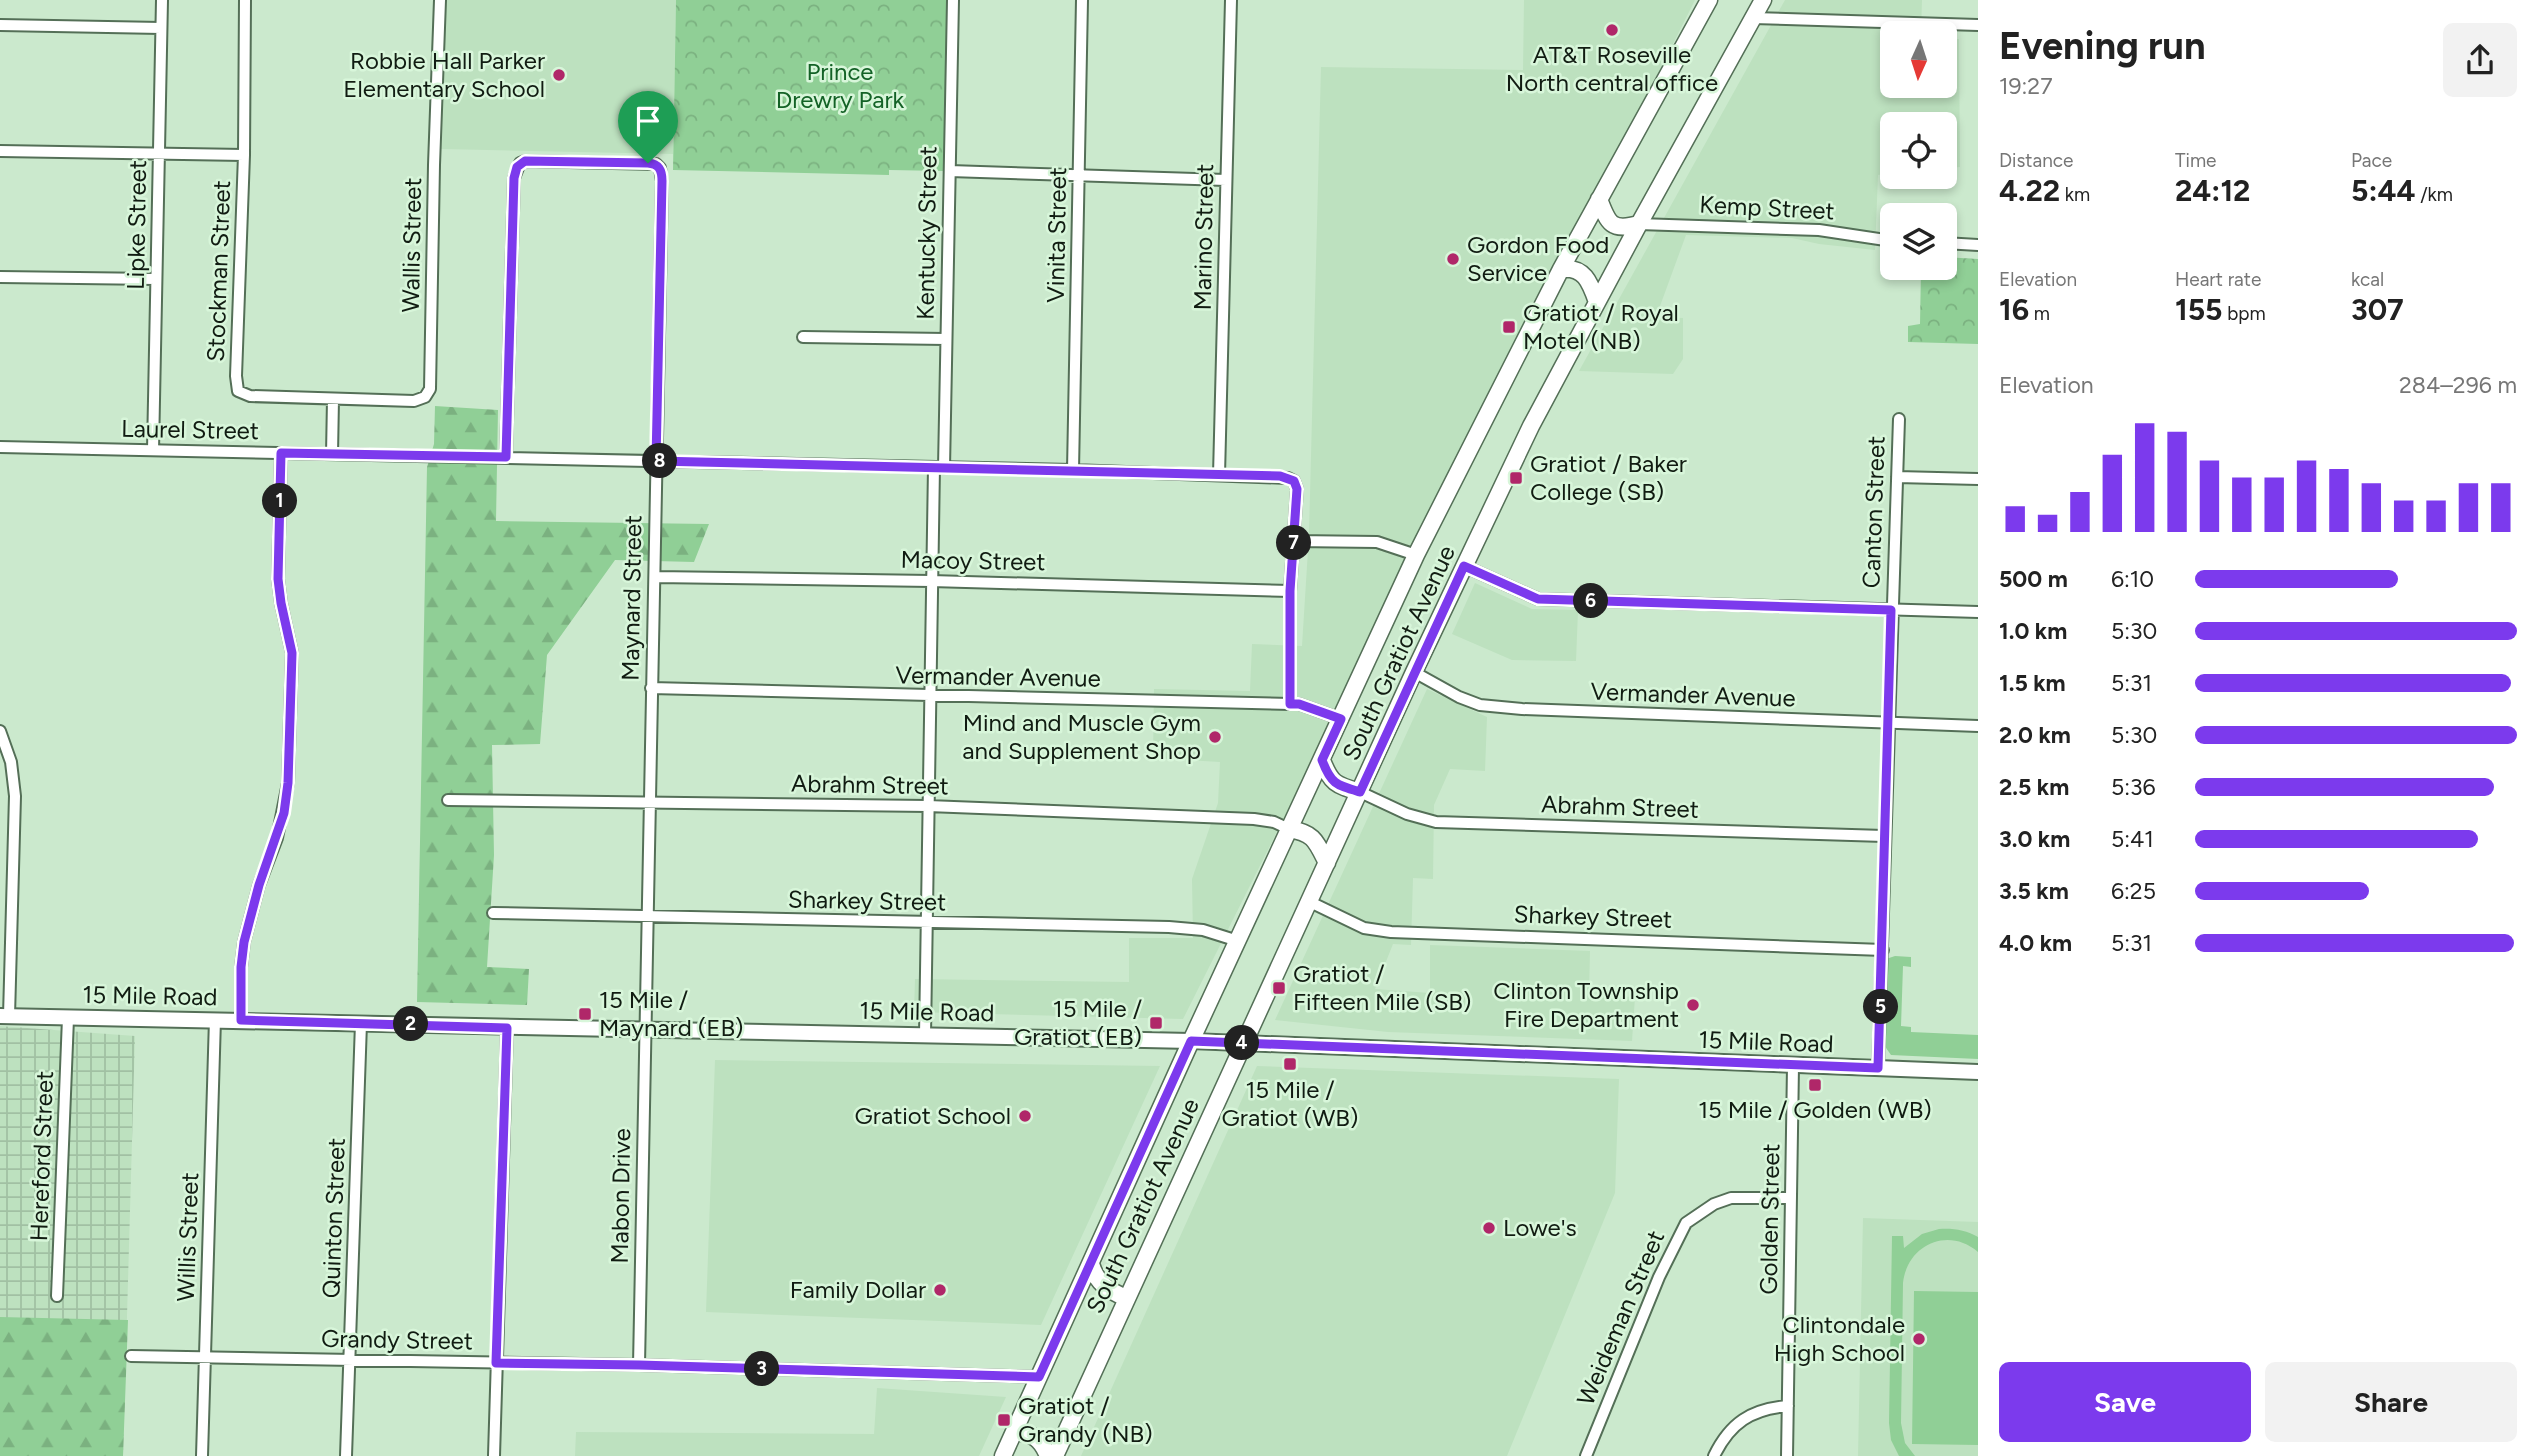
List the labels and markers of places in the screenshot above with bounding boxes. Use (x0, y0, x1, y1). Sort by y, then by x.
marker: AT&T Roseville North central office (1604, 22, 1620, 38)
place label: AT&T Roseville North central office (1506, 40, 1718, 97)
place label: Robbie Hall Parker Elementary School (343, 46, 545, 103)
marker: Robbie Hall Parker Elementary School (551, 67, 567, 83)
pin (618, 91, 678, 163)
place label: Gordon Food Service (1467, 230, 1609, 287)
marker: Gordon Food Service (1445, 251, 1461, 267)
place label: Gratiot / Royal Motel (NB) (1523, 298, 1679, 355)
marker: Gratiot / Royal Motel (NB) (1501, 319, 1517, 335)
pin: 8 (642, 444, 678, 478)
place label: Gratiot / Baker College (SB) (1530, 449, 1687, 506)
marker: Gratiot / Baker College (SB) (1508, 470, 1524, 486)
pin: 1 (262, 484, 298, 518)
pin: 7 (1276, 526, 1312, 560)
pin: 6 (1574, 584, 1608, 618)
place label: Mind and Muscle Gym and Supplement Shop (962, 708, 1201, 765)
marker: Mind and Muscle Gym and Supplement Shop (1207, 729, 1223, 745)
place label: Gratiot / Fifteen Mile (SB) (1293, 959, 1471, 1016)
place label: Clinton Township Fire Department (1493, 976, 1679, 1033)
marker: Gratiot / Fifteen Mile (SB) (1271, 980, 1287, 996)
place label: 15 Mile / Maynard (EB) (599, 985, 744, 1042)
pin: 5 (1864, 990, 1898, 1024)
place label: 15 Mile / Gratiot (EB) (1014, 994, 1142, 1051)
marker: Clinton Township Fire Department (1685, 997, 1701, 1013)
pin: 2 (394, 1006, 428, 1042)
marker: 15 Mile / Maynard (EB) (577, 1006, 593, 1022)
marker: 15 Mile / Gratiot (EB) (1148, 1015, 1164, 1031)
pin: 4 (1224, 1026, 1260, 1060)
marker: 15 Mile / Gratiot (WB) (1282, 1056, 1298, 1072)
place label: 15 Mile / Gratiot (WB) (1222, 1075, 1358, 1132)
marker: 15 Mile / Golden (WB) (1807, 1077, 1823, 1093)
place label: 15 Mile / Golden (WB) (1698, 1095, 1932, 1124)
place label: Gratiot School (855, 1101, 1011, 1130)
marker: Gratiot School (1017, 1108, 1033, 1124)
place label: Lowe's (1503, 1213, 1577, 1242)
marker: Lowe's (1481, 1220, 1497, 1236)
place label: Family Dollar (790, 1275, 926, 1304)
marker: Family Dollar (932, 1282, 948, 1298)
place label: Clintondale High School (1774, 1310, 1905, 1367)
marker: Clintondale High School (1911, 1331, 1927, 1347)
pin: 3 (744, 1352, 780, 1386)
place label: Gratiot / Grandy (NB) (1018, 1391, 1153, 1448)
marker: Gratiot / Grandy (NB) (996, 1412, 1012, 1428)

